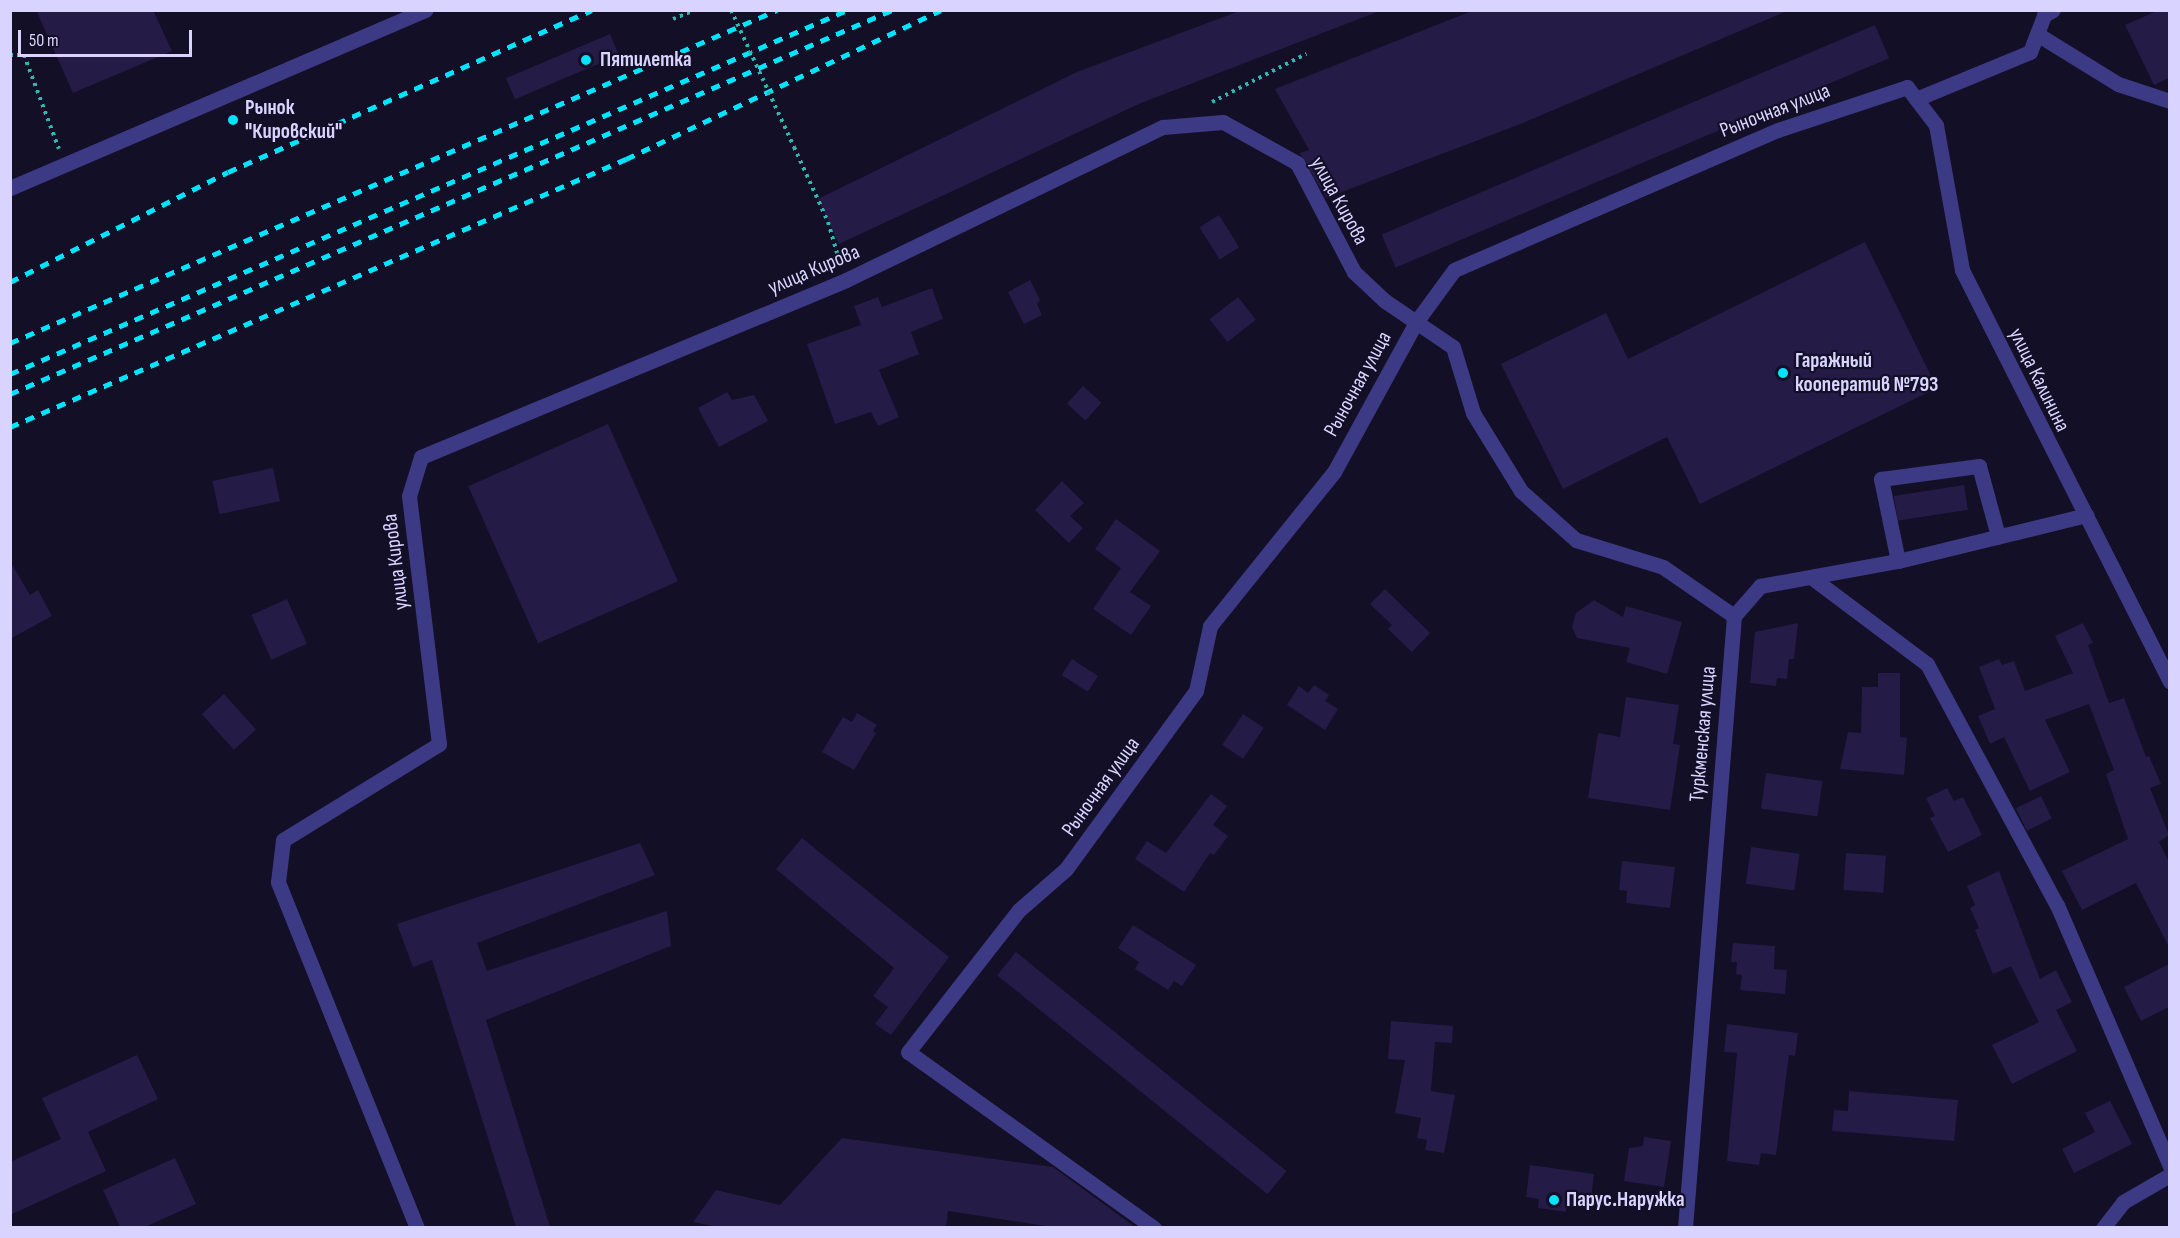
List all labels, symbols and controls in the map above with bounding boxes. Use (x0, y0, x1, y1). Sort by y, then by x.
scale bar (21, 18, 195, 56)
text: 50 m (29, 30, 59, 51)
place label: Пятилетка (600, 47, 691, 73)
marker: Пятилетка (577, 51, 595, 69)
street label: Рыночная улица (1716, 78, 1834, 144)
place label: Рынок "Кировский" (245, 95, 342, 145)
marker: Рынок "Кировский" (226, 113, 240, 127)
street label: улица Кирова (1305, 153, 1373, 249)
street label: улица Кирова (765, 240, 863, 300)
street label: улица Калинина (2003, 324, 2075, 436)
street label: Рыночная улица (1319, 327, 1397, 441)
place label: Гаражный кооператив №793 (1795, 348, 1939, 398)
marker: Гаражный кооператив №793 (1776, 366, 1790, 380)
street label: улица Кирова (378, 512, 414, 612)
street label: Туркменская улица (1685, 665, 1721, 803)
street label: Рыночная улица (1057, 733, 1145, 841)
place label: Парус.Наружка (1566, 1187, 1685, 1213)
marker: Парус.Наружка (1547, 1193, 1561, 1207)

